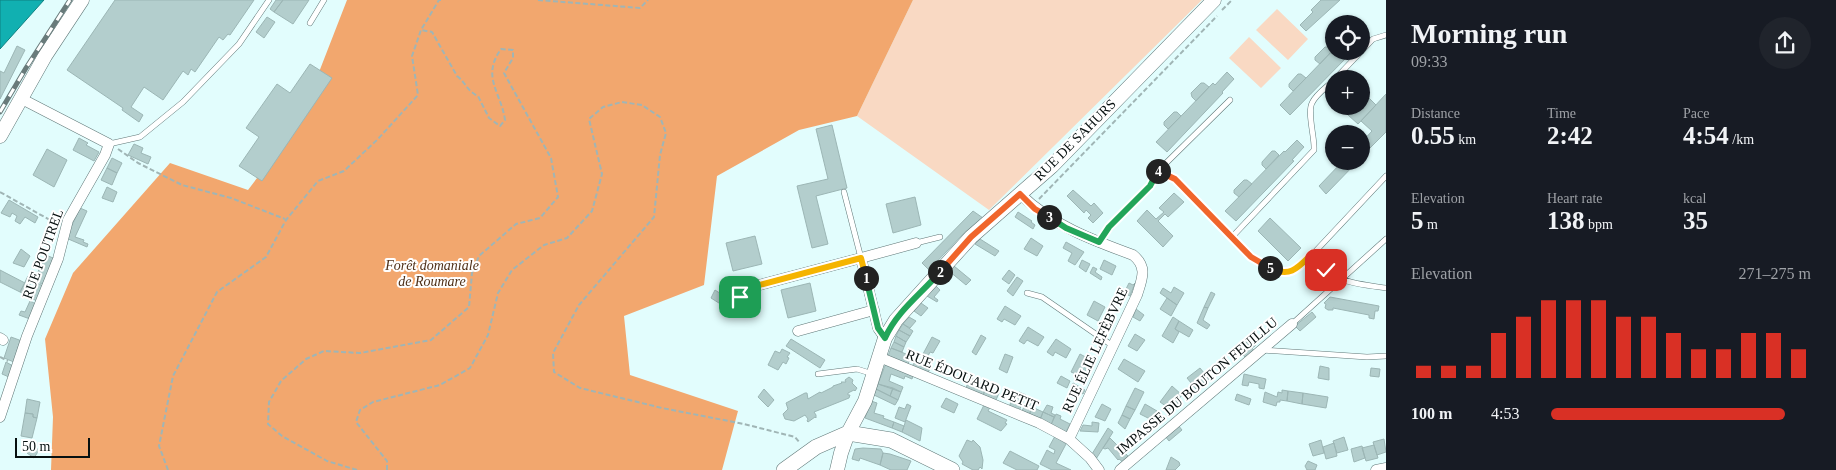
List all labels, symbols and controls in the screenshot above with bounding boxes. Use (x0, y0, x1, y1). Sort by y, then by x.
map controls (1325, 15, 1370, 170)
button: locate (1325, 15, 1370, 60)
button: share (1759, 17, 1811, 69)
text: Morning run (1411, 18, 1567, 49)
text: 09:33 (1411, 53, 1447, 70)
button: + (1325, 70, 1370, 115)
street label: RUE DE SAHURS (1031, 96, 1119, 184)
text: Distance (1411, 106, 1460, 121)
text: Time (1547, 106, 1576, 121)
text: Pace (1683, 106, 1709, 121)
text: 0.55 (1411, 122, 1455, 149)
text: 2:42 (1547, 122, 1593, 149)
text: 4:54 (1683, 122, 1729, 149)
button: − (1325, 125, 1370, 170)
text: km (1455, 132, 1476, 147)
text: /km (1729, 132, 1754, 147)
pin: 4 (1146, 158, 1170, 184)
text: 4 (1155, 164, 1162, 179)
text: Elevation (1411, 191, 1465, 206)
text: Heart rate (1547, 191, 1603, 206)
text: kcal (1683, 191, 1706, 206)
pin: 3 (1036, 204, 1062, 230)
street label: RUE POUTREL (20, 207, 66, 301)
text: 5 (1411, 207, 1424, 234)
text: 138 (1547, 207, 1585, 234)
text: 35 (1683, 207, 1708, 234)
text: 3 (1046, 210, 1053, 225)
text: m (1424, 217, 1438, 232)
text: bpm (1585, 217, 1613, 232)
pin (1305, 249, 1347, 291)
pin: 5 (1258, 256, 1282, 280)
icon: check (1312, 256, 1340, 284)
park label: Forêt domaniale de Roumare (384, 258, 479, 289)
pin: 2 (928, 260, 952, 284)
text: 5 (1267, 261, 1274, 276)
text: 2 (937, 265, 944, 280)
text: Elevation (1411, 265, 1472, 282)
text: 271–275 m (1739, 265, 1811, 282)
pin: 1 (854, 266, 878, 290)
text: 1 (863, 271, 870, 286)
pin (719, 276, 761, 318)
icon: arrive (726, 283, 754, 311)
street label: RUE ÉLIE LEFÈBVRE (1059, 285, 1131, 415)
street label: IMPASSE DU BOUTON FEUILLU (1114, 314, 1280, 458)
street label: RUE ÉDOUARD PETIT (904, 346, 1041, 414)
text: 100 m (1411, 405, 1452, 422)
text: 4:53 (1491, 405, 1519, 422)
scale bar (15, 435, 90, 458)
text: 50 m (22, 439, 50, 454)

